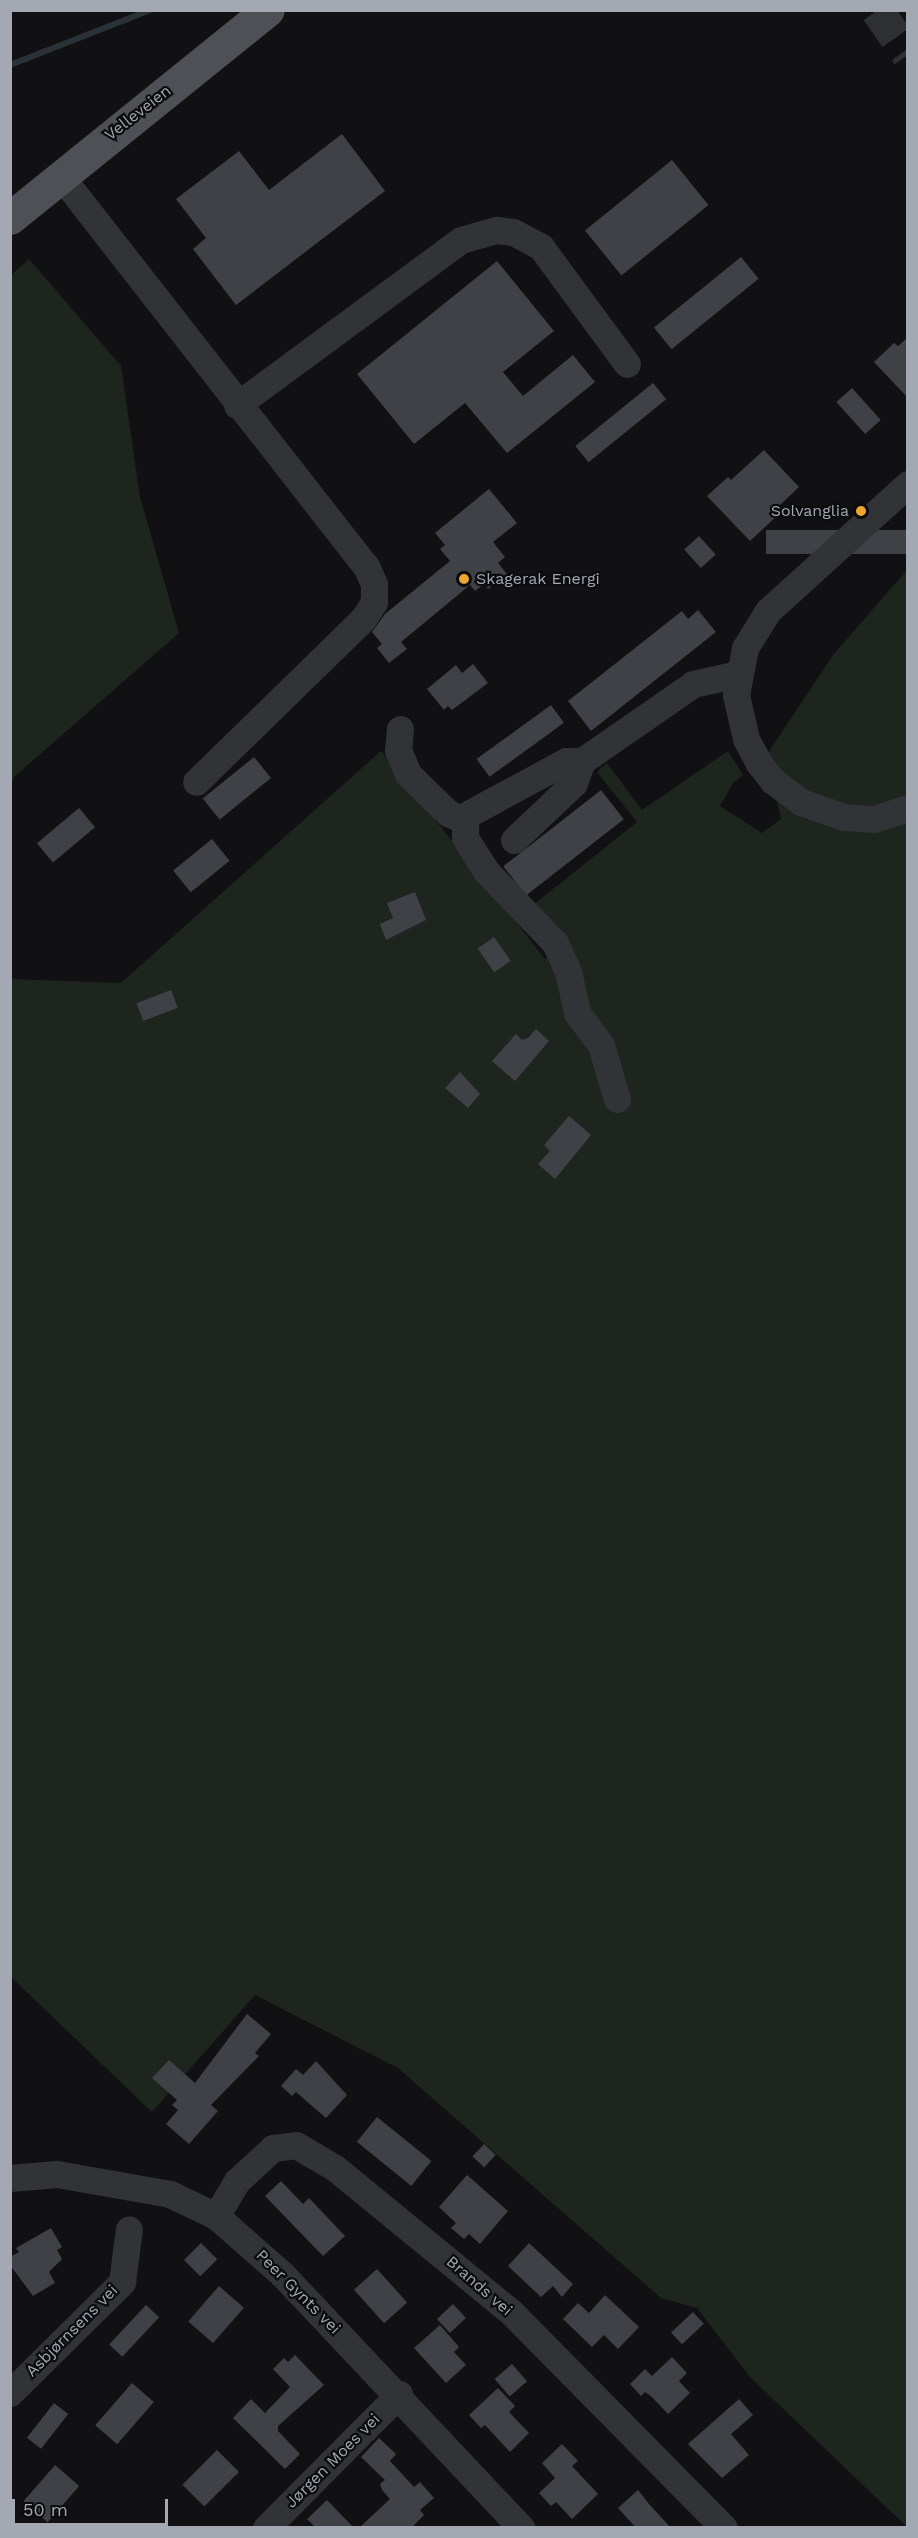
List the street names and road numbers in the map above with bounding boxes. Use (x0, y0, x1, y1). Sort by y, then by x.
street label: Velleveien (101, 81, 175, 145)
street label: Peer Gynts vei (252, 2246, 344, 2338)
street label: Brands vei (442, 2252, 516, 2320)
street label: Asbjørnsens vei (22, 2281, 122, 2381)
street label: Jørgen Moes vei (282, 2410, 384, 2512)

